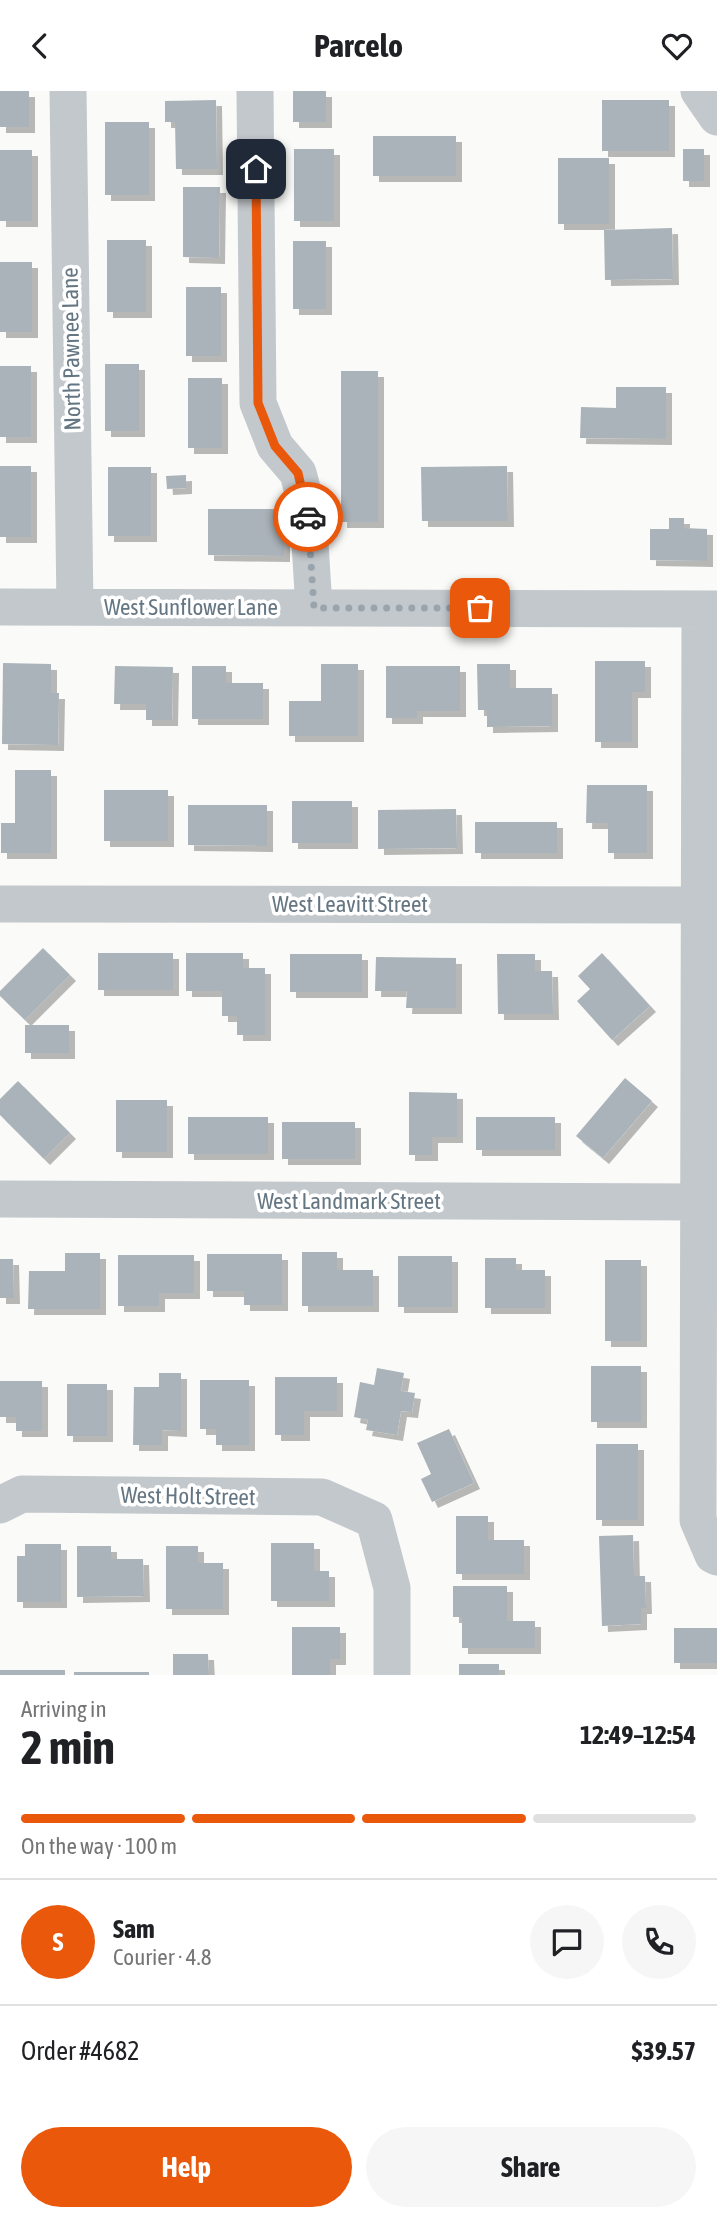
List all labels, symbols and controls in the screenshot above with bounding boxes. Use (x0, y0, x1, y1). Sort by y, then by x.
icon: back (21, 27, 59, 65)
text: Parcelo (314, 27, 403, 64)
icon: heart (658, 27, 696, 65)
pin (226, 139, 286, 199)
icon: home (237, 150, 275, 188)
street label: North Pawnee Lane (57, 267, 85, 431)
courier (273, 482, 343, 552)
icon: car (289, 498, 327, 536)
pin (450, 578, 510, 638)
icon: bag (461, 589, 499, 627)
street label: West Sunflower Lane (104, 594, 278, 620)
street label: West Leavitt Street (272, 891, 428, 917)
street label: West Landmark Street (257, 1188, 441, 1214)
street label: West Holt Street (120, 1482, 256, 1510)
text: Arriving in (21, 1696, 107, 1722)
text: 12:49–12:54 (580, 1720, 696, 1750)
text: 2 min (21, 1721, 115, 1774)
text: On the way · 100 m (21, 1833, 177, 1859)
button: chat (530, 1905, 604, 1979)
button: phone (622, 1905, 696, 1979)
text: Sam (113, 1914, 155, 1944)
text: S (53, 1927, 63, 1957)
text: Courier · 4.8 (113, 1944, 212, 1970)
text: Order #4682 (21, 2036, 140, 2066)
text: $39.57 (632, 2036, 696, 2066)
button: Help (21, 2127, 352, 2207)
button: Share (366, 2127, 696, 2207)

